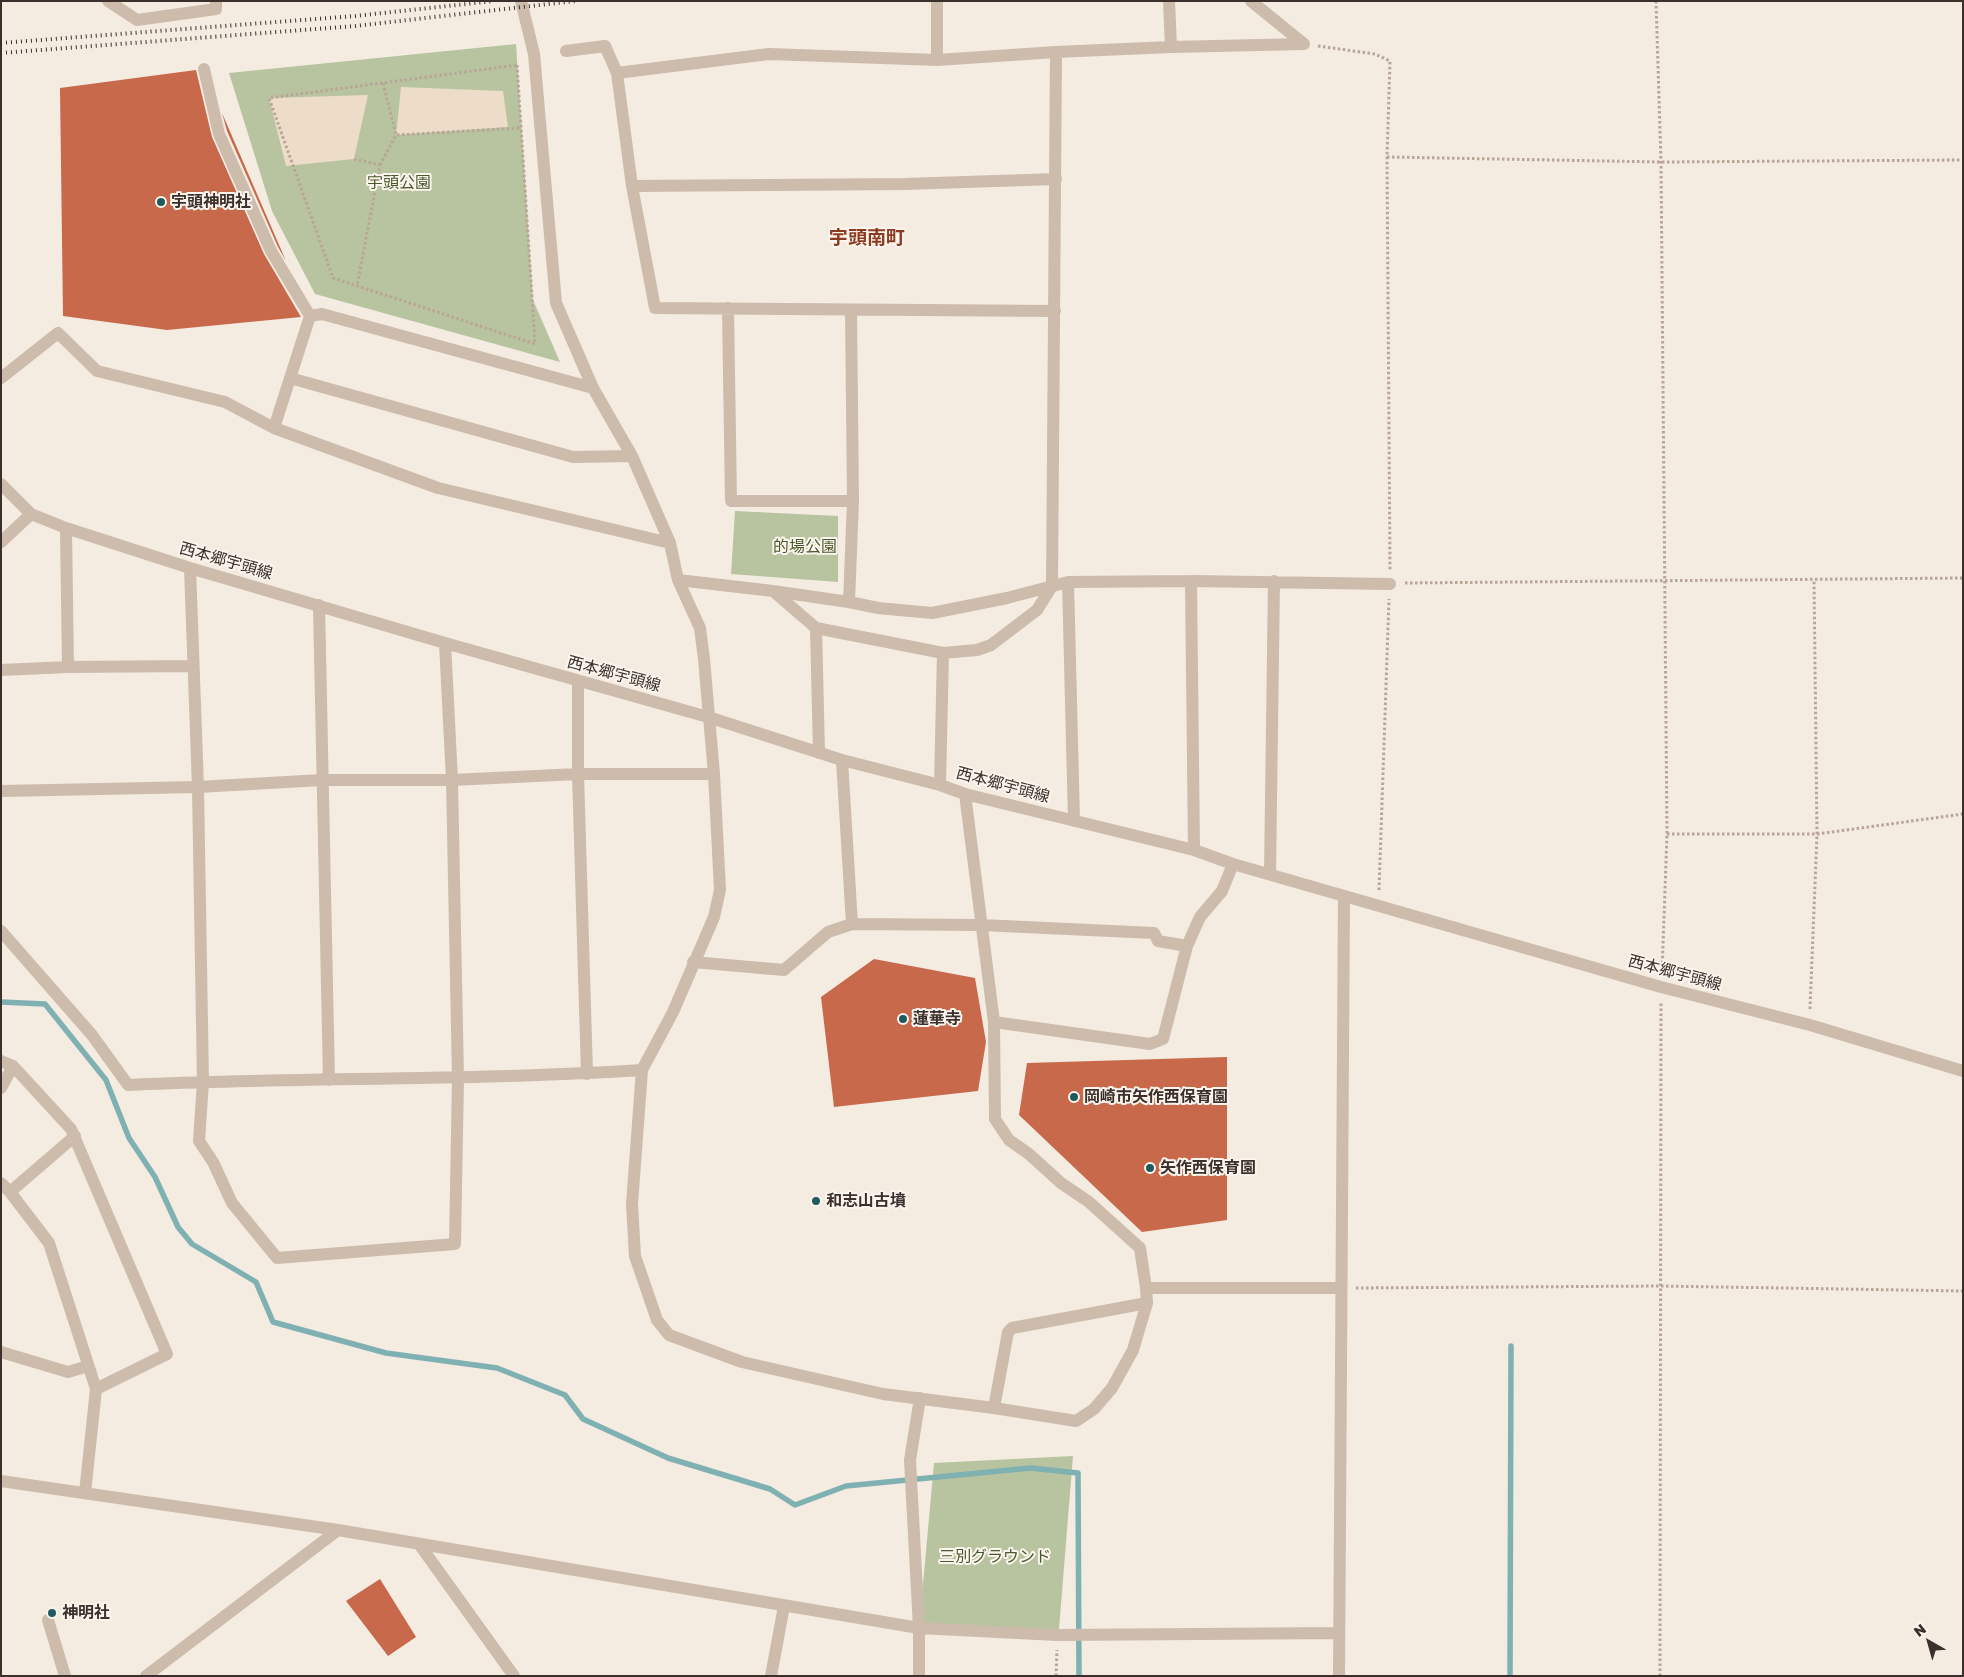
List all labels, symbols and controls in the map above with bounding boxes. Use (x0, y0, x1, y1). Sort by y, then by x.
park label: 宇頭公園 (367, 173, 431, 193)
place label: 宇頭神明社 (171, 192, 251, 212)
marker: 宇頭神明社 (155, 196, 167, 208)
district label: 宇頭南町 (829, 227, 905, 249)
park label: 的場公園 (773, 537, 837, 557)
street label: 西本郷宇頭線 (177, 539, 275, 583)
street label: 西本郷宇頭線 (565, 652, 663, 696)
street label: 西本郷宇頭線 (954, 763, 1052, 807)
street label: 西本郷宇頭線 (1626, 951, 1724, 995)
place label: 蓮華寺 (913, 1009, 961, 1029)
marker: 蓮華寺 (897, 1013, 909, 1025)
place label: 岡崎市矢作西保育園 (1084, 1087, 1228, 1107)
marker: 岡崎市矢作西保育園 (1068, 1091, 1080, 1103)
place label: 矢作西保育園 (1160, 1158, 1256, 1178)
marker: 矢作西保育園 (1144, 1162, 1156, 1174)
place label: 和志山古墳 (826, 1191, 906, 1211)
marker: 和志山古墳 (810, 1195, 822, 1207)
park label: 三別グラウンド (939, 1547, 1051, 1567)
place label: 神明社 (62, 1603, 110, 1623)
marker: 神明社 (46, 1607, 58, 1619)
north arrow (1904, 1617, 1954, 1667)
text: N (1910, 1620, 1929, 1640)

